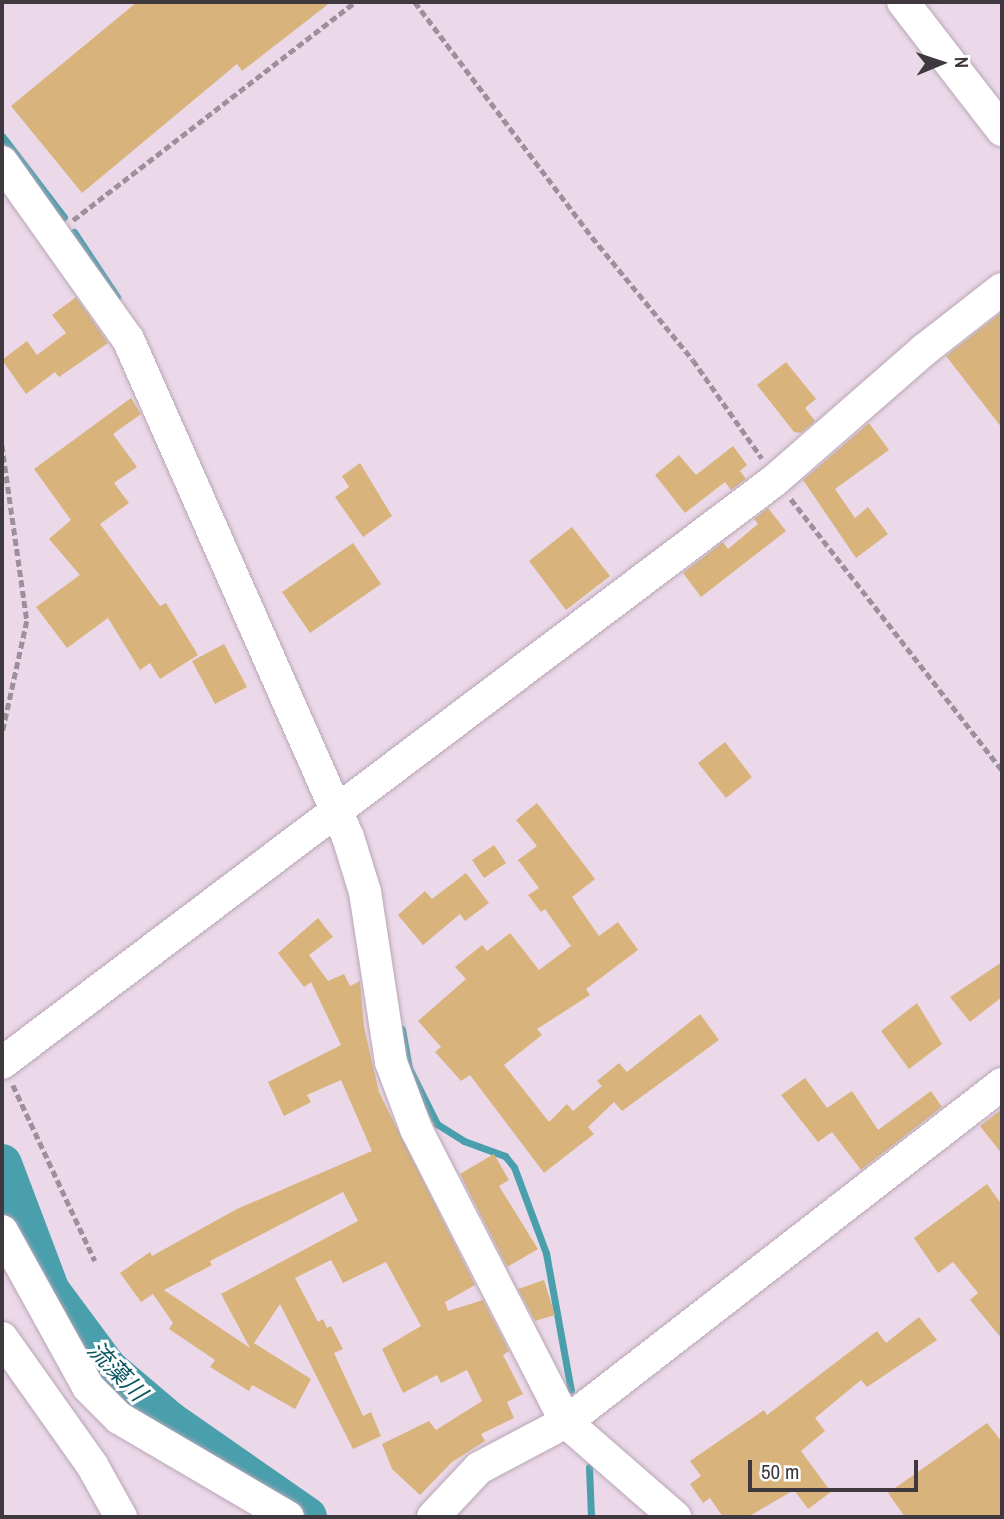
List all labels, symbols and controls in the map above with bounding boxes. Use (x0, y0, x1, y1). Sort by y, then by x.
north arrow (906, 28, 976, 98)
text: N (949, 56, 975, 68)
water label: 流藻川 (82, 1335, 152, 1407)
scale bar (752, 1446, 922, 1490)
text: 50 m (761, 1457, 799, 1486)

